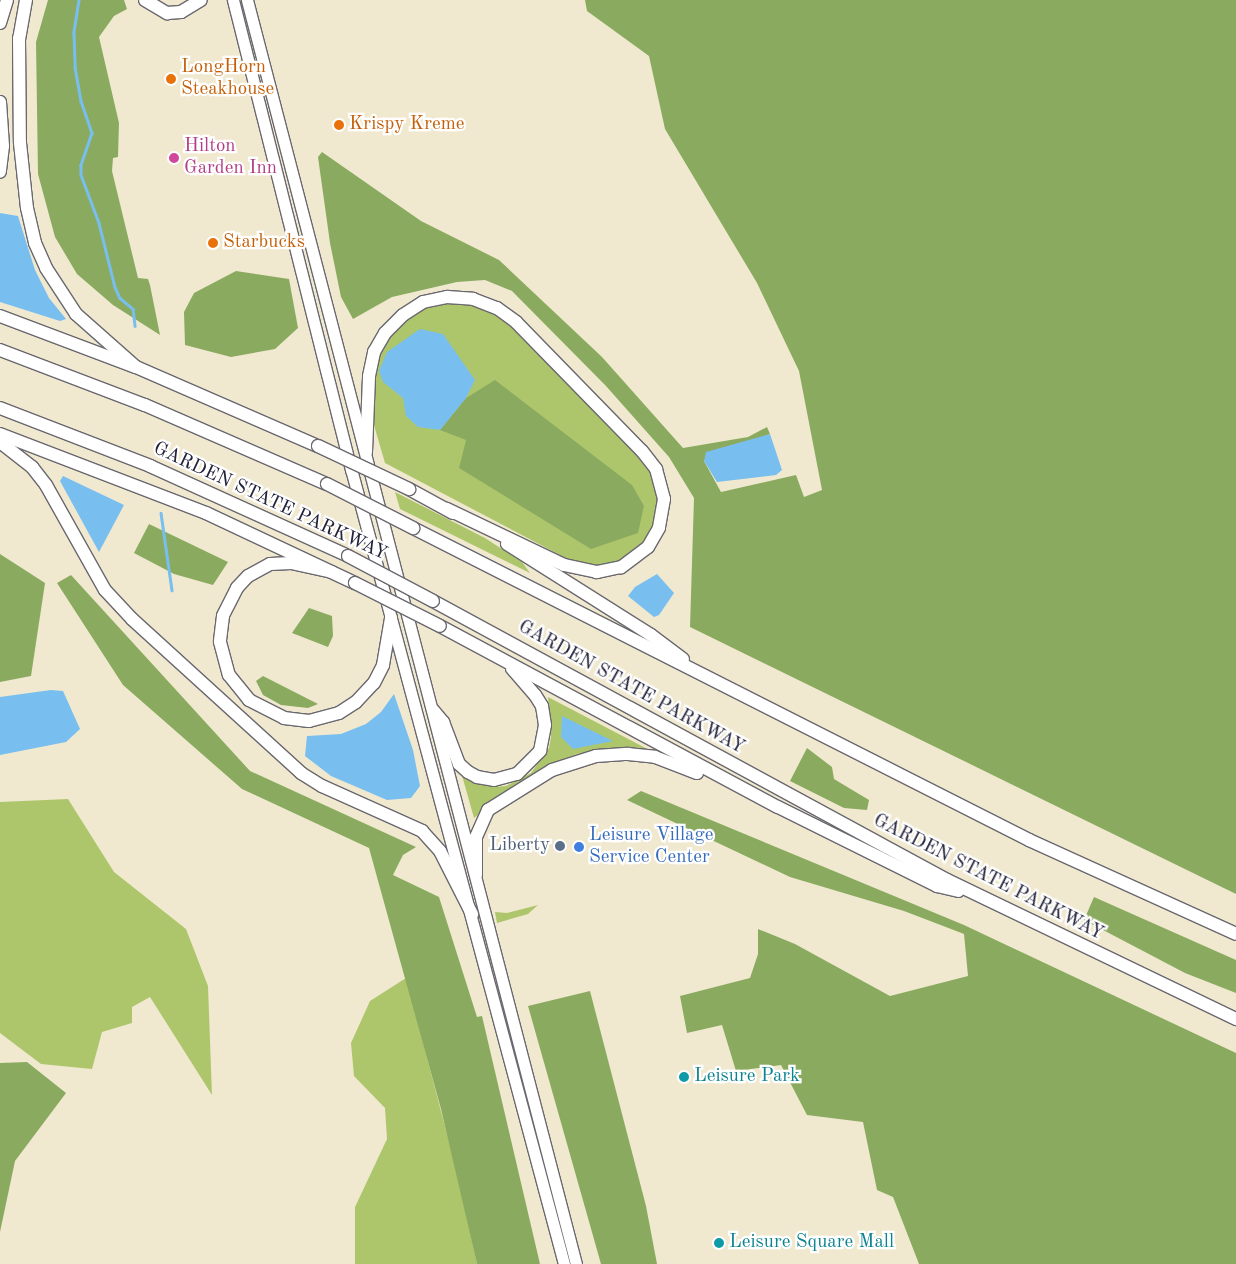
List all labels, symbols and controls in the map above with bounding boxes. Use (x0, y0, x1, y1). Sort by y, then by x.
place label: LongHorn Steakhouse (181, 57, 274, 101)
marker: LongHorn Steakhouse (165, 73, 177, 85)
place label: Krispy Kreme (349, 114, 464, 136)
marker: Krispy Kreme (333, 119, 345, 131)
place label: Hilton Garden Inn (184, 136, 277, 180)
marker: Hilton Garden Inn (168, 152, 180, 164)
place label: Starbucks (223, 232, 305, 254)
marker: Starbucks (207, 237, 219, 249)
street label: GARDEN STATE PARKWAY (149, 438, 391, 566)
street label: GARDEN STATE PARKWAY (514, 616, 748, 760)
street label: GARDEN STATE PARKWAY (869, 810, 1107, 946)
place label: Leisure Village Service Center (589, 825, 713, 869)
place label: Liberty (489, 835, 550, 857)
marker: Liberty (554, 840, 566, 852)
marker: Leisure Village Service Center (573, 841, 585, 853)
place label: Leisure Park (694, 1066, 800, 1088)
marker: Leisure Park (678, 1071, 690, 1083)
place label: Leisure Square Mall (729, 1232, 894, 1254)
marker: Leisure Square Mall (713, 1237, 725, 1249)

